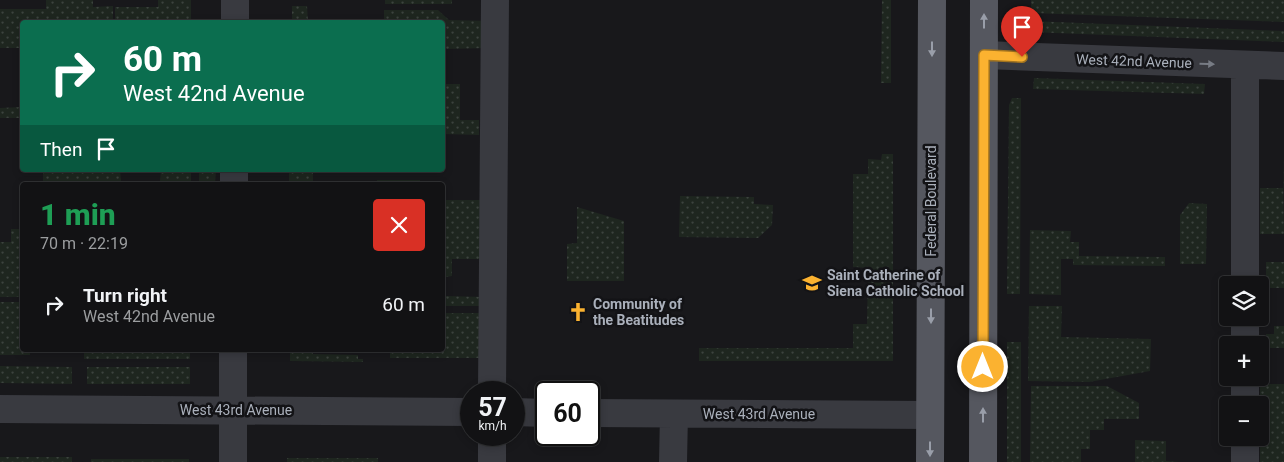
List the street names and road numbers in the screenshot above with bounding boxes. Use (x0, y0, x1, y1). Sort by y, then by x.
street label: West 42nd Avenue (1076, 51, 1192, 71)
street label: Federal Boulevard (923, 145, 939, 257)
street label: West 43rd Avenue (180, 402, 292, 418)
street label: West 43rd Avenue (703, 406, 815, 422)

